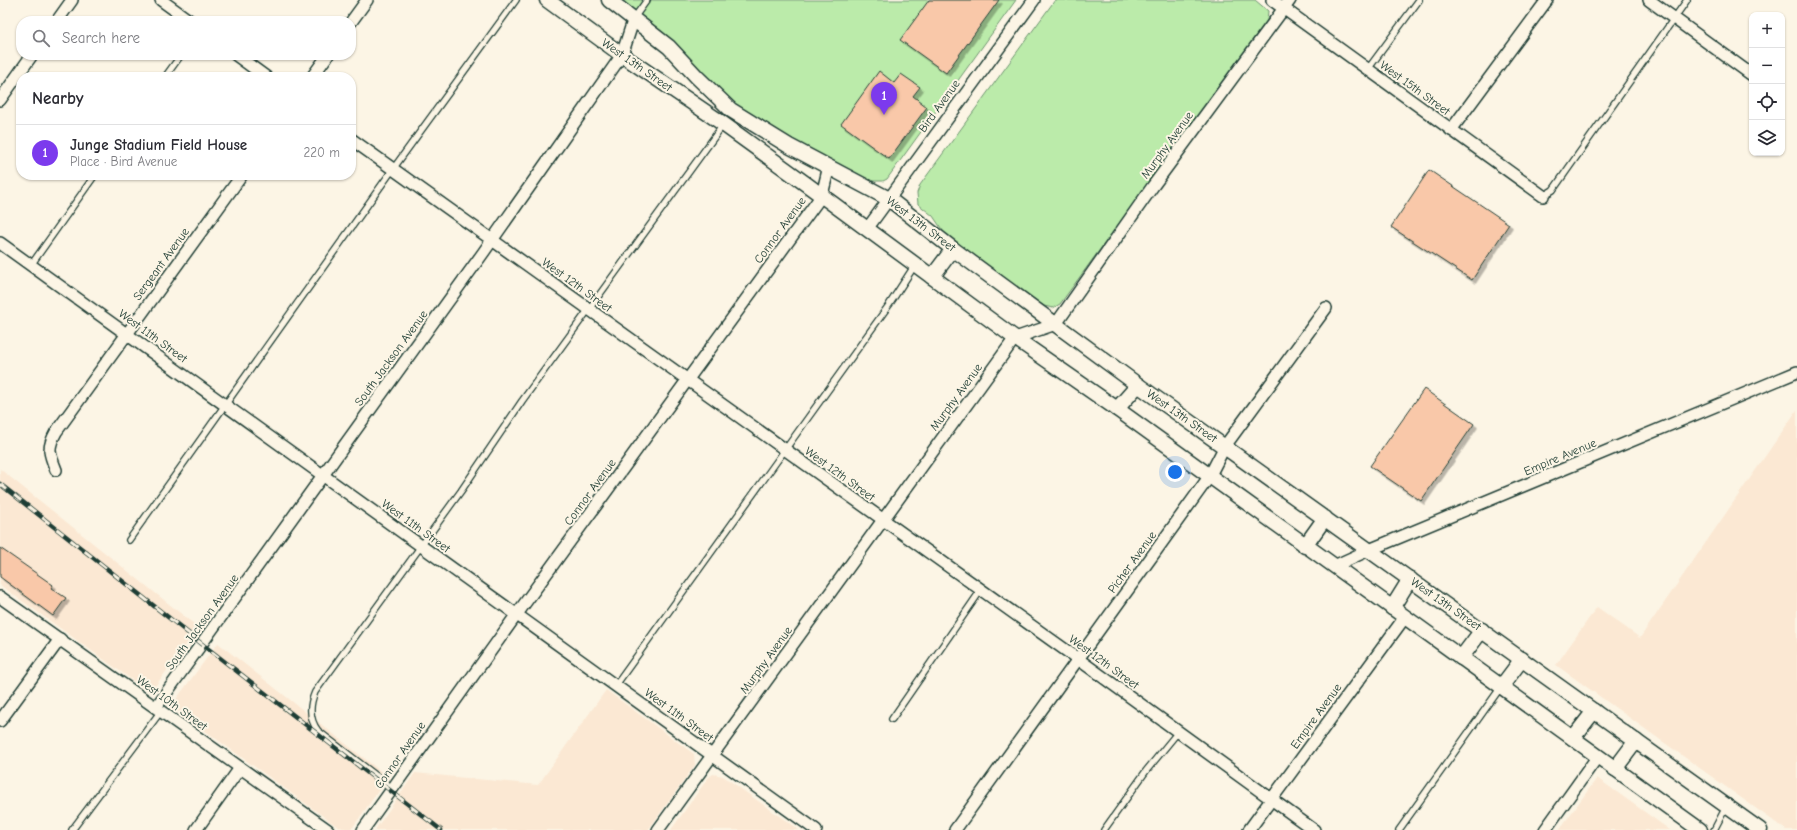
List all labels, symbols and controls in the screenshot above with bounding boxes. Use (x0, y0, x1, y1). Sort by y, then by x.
map controls (1749, 12, 1785, 156)
button: + (1749, 12, 1785, 48)
search box (16, 16, 356, 60)
icon: search (30, 27, 52, 49)
text: Search here (62, 29, 140, 47)
street label: West 13th Street (599, 36, 675, 95)
button: − (1749, 48, 1785, 84)
street label: West 15th Street (1377, 58, 1453, 118)
street label: Bird Avenue (915, 77, 963, 135)
pin: 1 (871, 82, 897, 115)
button: locate (1749, 84, 1785, 120)
text: Nearby (32, 89, 83, 108)
street label: Murphy Avenue (1138, 109, 1196, 181)
button: layers (1749, 120, 1785, 156)
text: Junge Stadium Field House (70, 136, 247, 154)
text: 1 (42, 145, 48, 160)
text: 220 m (303, 145, 340, 160)
text: Place · Bird Avenue (70, 154, 177, 169)
street label: Connor Avenue (751, 194, 809, 266)
street label: West 13th Street (884, 194, 959, 255)
street label: Sergeant Avenue (130, 225, 192, 303)
street label: West 12th Street (539, 255, 615, 315)
street label: West 11th Street (116, 306, 191, 366)
street label: South Jackson Avenue (352, 307, 430, 409)
street label: Murphy Avenue (927, 361, 985, 433)
street label: West 13th Street (1144, 387, 1220, 446)
street label: Empire Avenue (1522, 435, 1598, 479)
street label: West 12th Street (802, 444, 878, 504)
street label: Connor Avenue (561, 456, 619, 528)
your location (1165, 462, 1185, 482)
street label: West 11th Street (379, 496, 454, 556)
street label: Picher Avenue (1105, 528, 1159, 596)
street label: South Jackson Avenue (163, 571, 241, 673)
street label: West 13th Street (1408, 575, 1484, 634)
street label: Murphy Avenue (737, 624, 795, 696)
street label: West 12th Street (1066, 632, 1142, 692)
street label: West 10th Street (134, 673, 211, 734)
street label: Empire Avenue (1288, 681, 1344, 751)
street label: West 11th Street (642, 685, 717, 745)
street label: Connor Avenue (372, 719, 428, 791)

